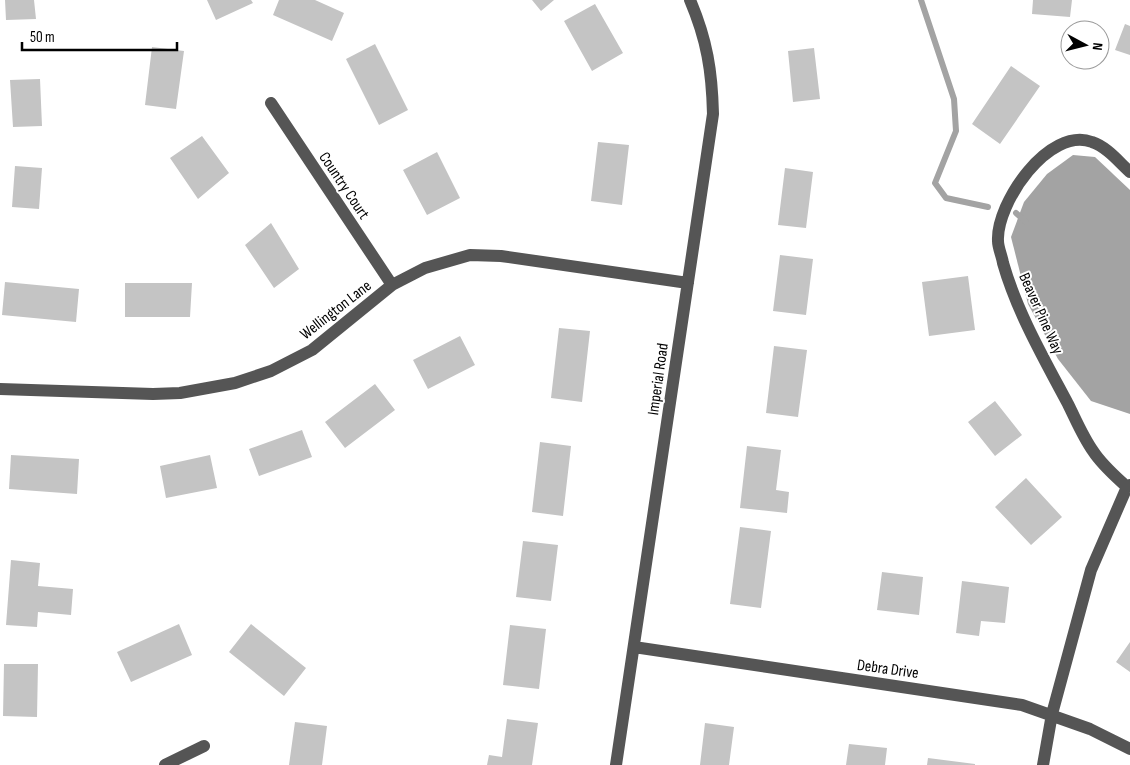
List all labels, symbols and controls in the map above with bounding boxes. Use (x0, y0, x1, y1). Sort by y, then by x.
scale bar (22, 20, 178, 52)
north arrow (1060, 20, 1110, 70)
text: 50 m (30, 28, 55, 47)
text: N (1089, 42, 1106, 51)
street label: Country Court (314, 149, 373, 223)
street label: Beaver Pine Way (1014, 270, 1067, 357)
street label: Wellington Lane (297, 276, 375, 344)
street label: Imperial Road (644, 342, 673, 416)
street label: Debra Drive (856, 656, 920, 683)

